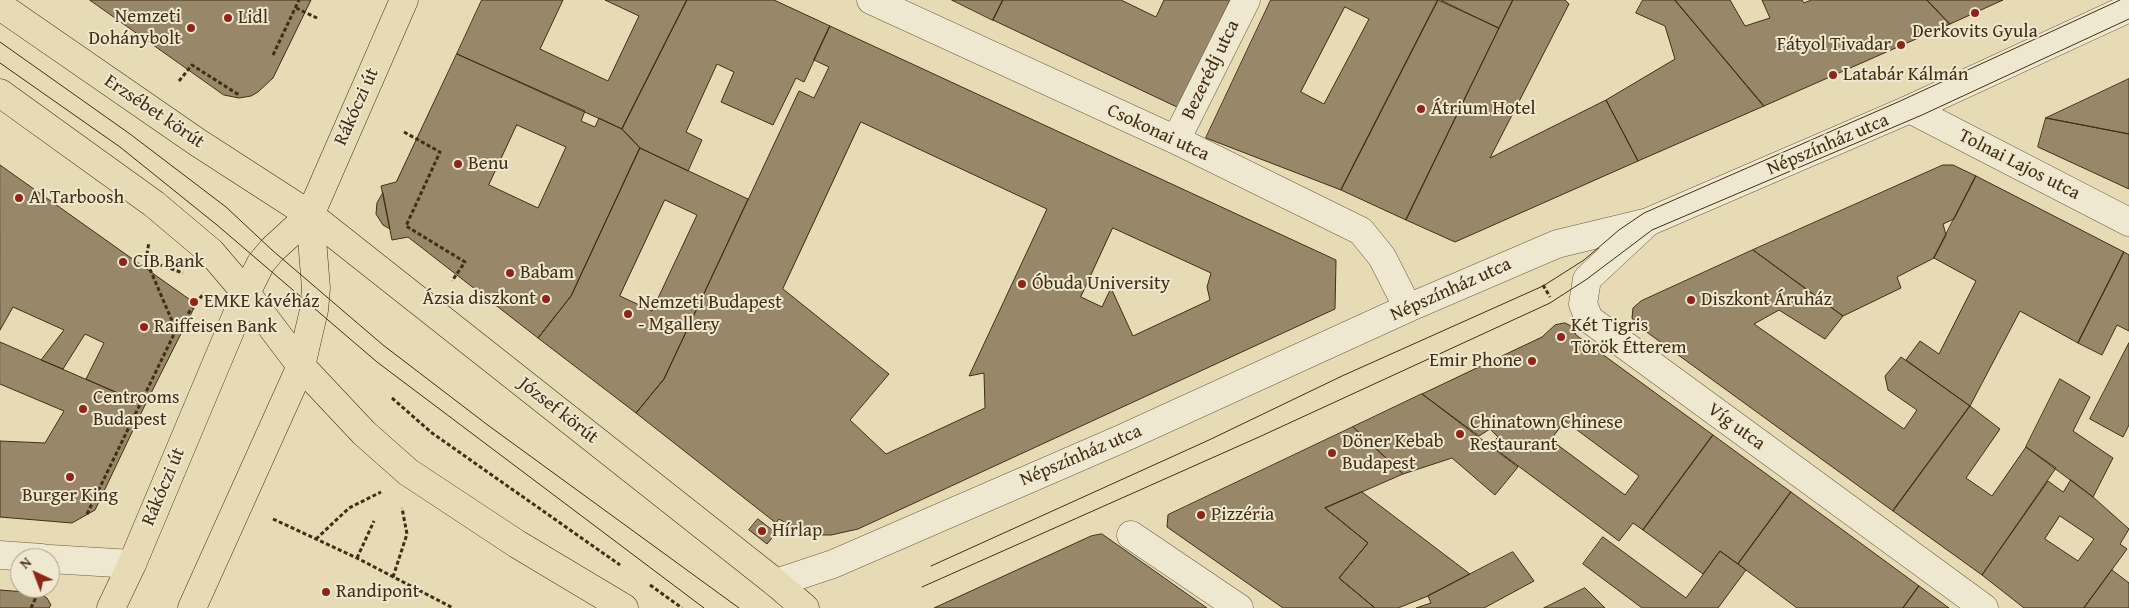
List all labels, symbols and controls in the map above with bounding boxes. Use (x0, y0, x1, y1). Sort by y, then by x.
place label: Nemzeti Dohánybolt (88, 6, 181, 50)
place label: Lidl (238, 7, 268, 29)
marker: Derkovits Gyula (1969, 7, 1981, 19)
marker: Lidl (222, 12, 234, 24)
street label: Bezerédj utca (1177, 17, 1245, 123)
place label: Derkovits Gyula (1912, 21, 2038, 43)
marker: Nemzeti Dohánybolt (185, 22, 197, 34)
place label: Fátyol Tivadar (1777, 34, 1891, 56)
marker: Fátyol Tivadar (1895, 39, 1907, 51)
place label: Latabár Kálmán (1843, 64, 1968, 86)
street label: Rákóczi út (330, 65, 384, 149)
marker: Latabár Kálmán (1827, 69, 1839, 81)
street label: Erzsébet körút (100, 70, 208, 154)
place label: Átrium Hotel (1431, 98, 1536, 120)
street label: Csokonai utca (1103, 99, 1213, 167)
marker: Átrium Hotel (1415, 103, 1427, 115)
street label: Népszínház utca (1764, 109, 1892, 181)
street label: Tolnai Lajos utca (1954, 125, 2084, 205)
place label: Benu (468, 153, 509, 175)
marker: Benu (452, 158, 464, 170)
place label: Al Tarboosh (29, 187, 124, 209)
marker: Al Tarboosh (13, 192, 25, 204)
place label: CIB Bank (133, 251, 204, 273)
street label: Népszínház utca (1387, 253, 1515, 327)
marker: CIB Bank (117, 256, 129, 268)
place label: Babam (520, 262, 574, 284)
marker: Babam (504, 267, 516, 279)
place label: Óbuda University (1032, 273, 1170, 295)
marker: Óbuda University (1016, 278, 1028, 290)
place label: Ázsia diszkont (422, 288, 536, 310)
place label: Diszkont Áruház (1701, 289, 1832, 311)
place label: EMKE kávéház (204, 291, 319, 313)
place label: Nemzeti Budapest - Mgallery (638, 292, 782, 336)
marker: Ázsia diszkont (540, 293, 552, 305)
marker: Diszkont Áruház (1685, 294, 1697, 306)
marker: EMKE kávéház (188, 296, 200, 308)
marker: Nemzeti Budapest - Mgallery (622, 308, 634, 320)
place label: Két Tigris Török Étterem (1571, 315, 1687, 359)
place label: Raiffeisen Bank (154, 316, 277, 338)
marker: Raiffeisen Bank (138, 321, 150, 333)
marker: Két Tigris Török Étterem (1555, 331, 1567, 343)
place label: Emir Phone (1429, 350, 1522, 372)
marker: Emir Phone (1526, 355, 1538, 367)
street label: József körút (514, 373, 602, 449)
place label: Centrooms Budapest (93, 387, 180, 431)
street label: Víg utca (1703, 398, 1769, 456)
marker: Centrooms Budapest (77, 403, 89, 415)
place label: Chinatown Chinese Restaurant (1470, 412, 1623, 456)
street label: Népszínház utca (1017, 420, 1145, 492)
marker: Chinatown Chinese Restaurant (1454, 428, 1466, 440)
place label: Döner Kebab Budapest (1342, 431, 1444, 475)
street label: Rákóczi út (137, 445, 191, 529)
marker: Döner Kebab Budapest (1326, 447, 1338, 459)
marker: Burger King (64, 471, 76, 483)
place label: Burger King (22, 485, 118, 507)
place label: Pizzéria (1211, 504, 1274, 526)
marker: Pizzéria (1195, 509, 1207, 521)
place label: Hírlap (772, 520, 822, 542)
marker: Hírlap (756, 525, 768, 537)
north arrow (10, 548, 60, 598)
text: N (15, 552, 36, 573)
place label: Randipont (336, 581, 419, 603)
marker: Randipont (320, 586, 332, 598)

